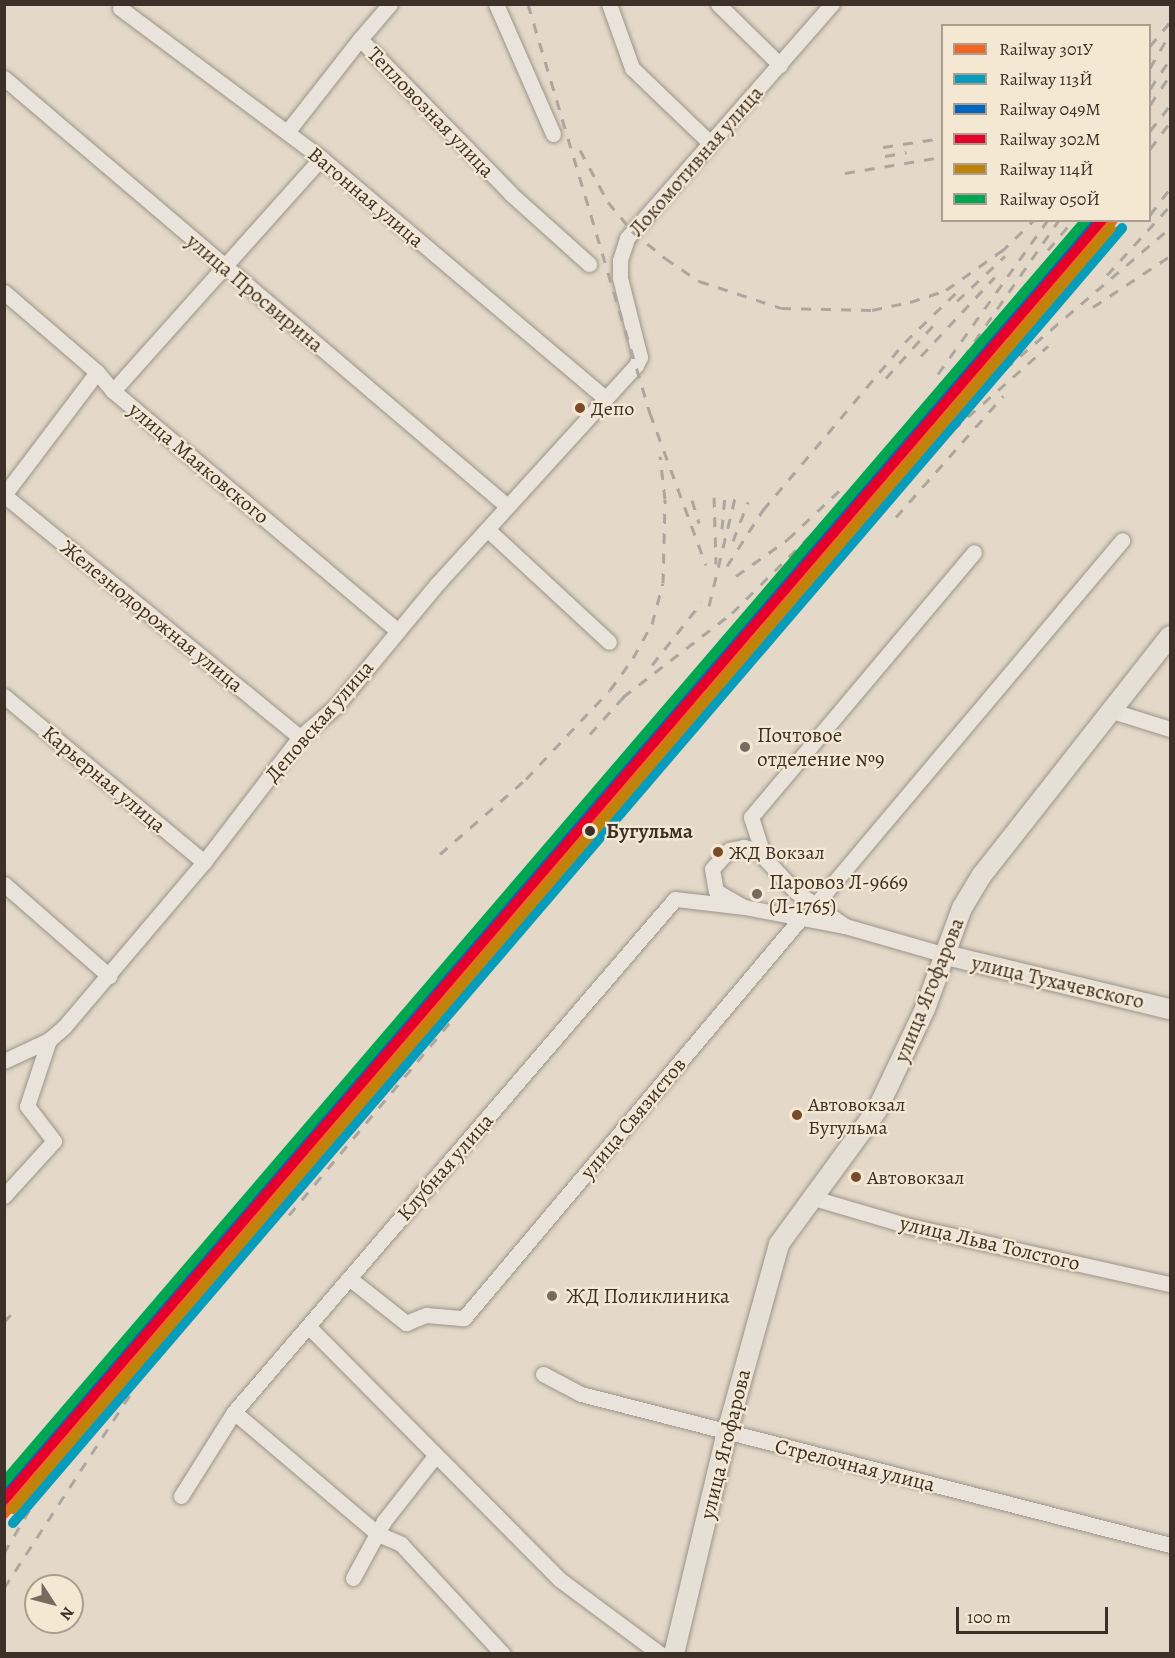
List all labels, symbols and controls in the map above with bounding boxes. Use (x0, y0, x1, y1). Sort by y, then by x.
legend (941, 24, 1151, 222)
text: Railway 301У (999, 37, 1093, 61)
street label: Тепловозная улица (362, 41, 500, 183)
text: Railway 113Й (999, 67, 1093, 91)
street label: Локомотивная улица (624, 81, 768, 241)
text: Railway 049М (999, 97, 1101, 121)
text: Railway 302М (999, 127, 1100, 151)
street label: Вагонная улица (303, 141, 429, 253)
text: Railway 114Й (999, 157, 1094, 181)
text: Railway 050Й (999, 187, 1100, 211)
street label: улица Просвирина (181, 228, 329, 358)
place label: Депо (591, 396, 634, 420)
street label: улица Маяковского (124, 397, 274, 529)
marker: Депо (574, 402, 586, 414)
street label: Железнодорожная улица (56, 535, 248, 697)
street label: Деповская улица (259, 655, 379, 787)
street label: Карьерная улица (37, 720, 171, 838)
place label: Почтовое отделение №9 (757, 722, 885, 772)
marker: Почтовое отделение №9 (738, 740, 752, 754)
place label: Бугульма (606, 818, 693, 844)
marker: Бугульма (579, 820, 601, 842)
place label: ЖД Вокзал (729, 840, 825, 864)
marker: ЖД Вокзал (712, 846, 724, 858)
place label: Паровоз Л-9669 (Л-1765) (769, 869, 908, 919)
marker: Паровоз Л-9669 (Л-1765) (750, 887, 764, 901)
street label: улица Ягофарова (889, 914, 969, 1066)
street label: улица Тухачевского (969, 950, 1147, 1014)
street label: улица Связистов (575, 1052, 691, 1184)
place label: Автовокзал Бугульма (808, 1092, 906, 1139)
street label: Клубная улица (391, 1108, 499, 1226)
marker: Автовокзал Бугульма (791, 1109, 803, 1121)
place label: Автовокзал (867, 1165, 965, 1189)
marker: Автовокзал (850, 1171, 862, 1183)
street label: улица Льва Толстого (898, 1210, 1082, 1276)
place label: ЖД Поликлиника (566, 1283, 730, 1309)
marker: ЖД Поликлиника (543, 1287, 561, 1305)
street label: улица Ягофарова (694, 1366, 756, 1522)
street label: Стрелочная улица (772, 1433, 938, 1497)
north arrow (24, 1574, 84, 1634)
scale bar (959, 1595, 1110, 1633)
text: N (55, 1602, 79, 1625)
text: 100 m (967, 1605, 1011, 1629)

